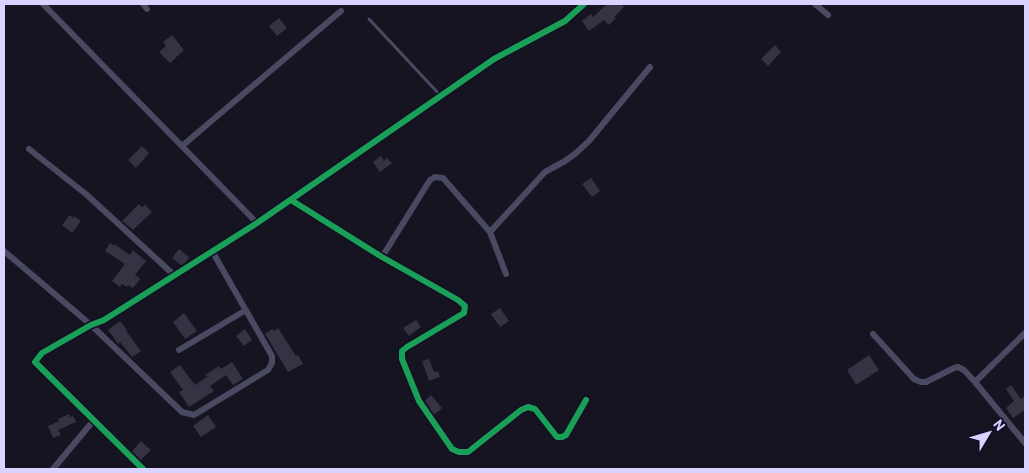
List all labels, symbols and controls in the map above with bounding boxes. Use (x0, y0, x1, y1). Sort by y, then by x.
north arrow (964, 408, 1014, 458)
text: N (990, 416, 1009, 434)

